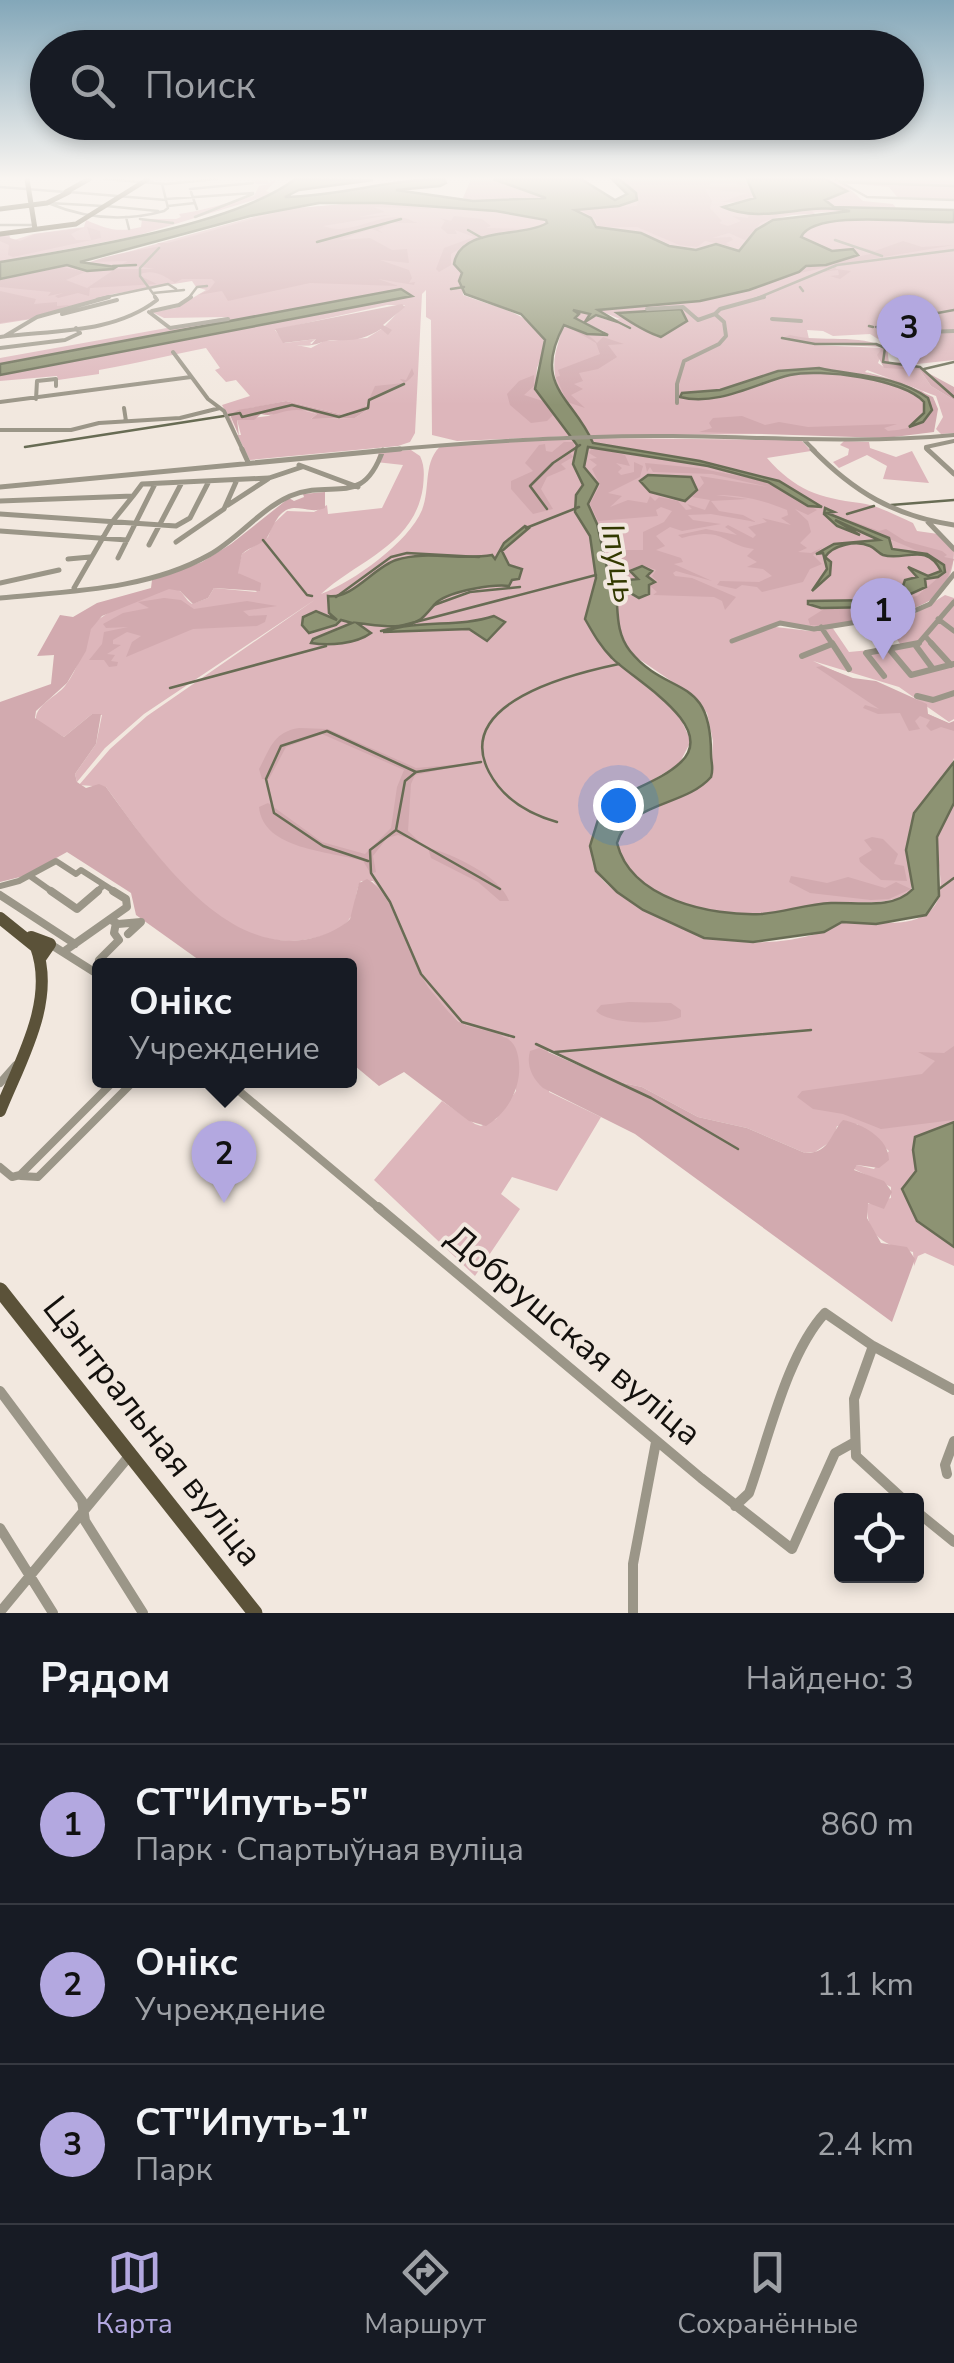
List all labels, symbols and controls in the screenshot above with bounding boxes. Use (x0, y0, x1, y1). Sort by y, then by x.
search box (30, 30, 924, 140)
icon: search (65, 58, 120, 113)
text: Поиск (145, 60, 255, 111)
pin: 3 (876, 294, 942, 377)
water label: Іпуць (590, 520, 647, 606)
pin: 1 (850, 578, 916, 660)
your location (593, 780, 644, 831)
popup (92, 958, 357, 1088)
text: Онікс (129, 976, 232, 1027)
text: Учреждение (129, 1027, 320, 1070)
pin: 2 (192, 1120, 256, 1203)
street label: Добрушская вуліца (436, 1214, 711, 1456)
street label: Цэнтральная вуліца (32, 1286, 273, 1576)
map controls (834, 1493, 924, 1583)
button: locate (834, 1493, 924, 1583)
text: Рядом (40, 1650, 170, 1707)
text: Найдено: 3 (746, 1657, 914, 1700)
text: СТ"Ипуть-5" (135, 1777, 369, 1828)
text: 1 (63, 1803, 82, 1846)
text: 860 m (821, 1803, 914, 1846)
text: Парк · Спартыўная вуліца (135, 1828, 524, 1871)
text: Онікс (135, 1937, 238, 1988)
text: 2 (63, 1963, 82, 2006)
text: 1.1 km (817, 1963, 914, 2006)
text: Учреждение (135, 1988, 326, 2031)
text: СТ"Ипуть-1" (135, 2097, 369, 2148)
text: 3 (63, 2123, 82, 2166)
text: 2.4 km (817, 2123, 914, 2166)
text: Парк (135, 2148, 212, 2191)
tab: Карта (96, 2245, 173, 2343)
tab: Маршрут (364, 2245, 486, 2343)
tab: Сохранённые (677, 2245, 858, 2343)

